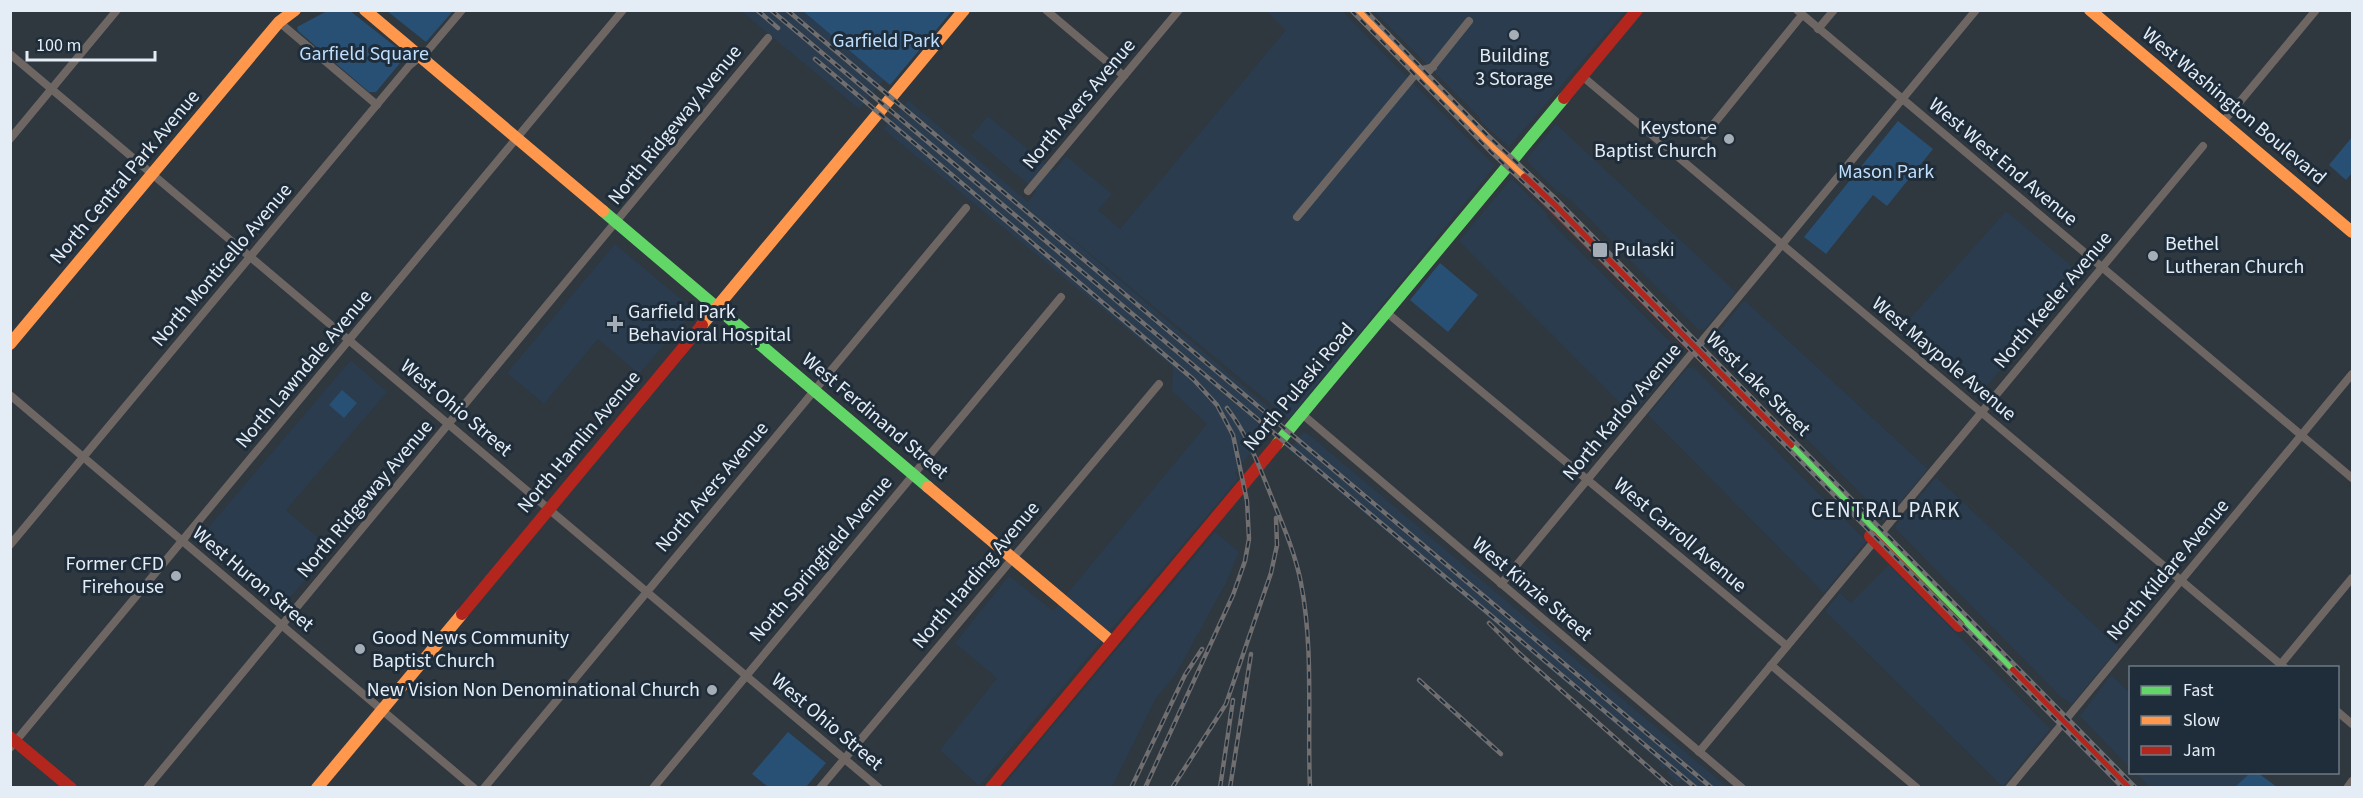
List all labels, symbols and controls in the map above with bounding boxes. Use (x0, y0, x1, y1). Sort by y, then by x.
street label: West Washington Boulevard (2136, 20, 2332, 192)
scale bar (27, 24, 154, 62)
park label: Garfield Park (832, 27, 940, 55)
marker: Building 3 Storage (1507, 28, 1521, 42)
street label: North Avers Avenue (1016, 32, 1142, 175)
text: 100 m (36, 33, 81, 58)
street label: North Ridgeway Avenue (602, 39, 748, 211)
park label: Garfield Square (299, 40, 429, 68)
place label: Building 3 Storage (1475, 42, 1553, 93)
street label: North Central Park Avenue (44, 84, 207, 270)
street label: West West End Avenue (1922, 91, 2084, 233)
place label: Keystone Baptist Church (1594, 114, 1717, 165)
marker: Keystone Baptist Church (1722, 132, 1736, 146)
park label: Mason Park (1838, 158, 1934, 186)
street label: North Monticello Avenue (145, 177, 299, 353)
street label: North Keeler Avenue (1987, 225, 2119, 375)
place label: Bethel Lutheran Church (2165, 230, 2304, 281)
place label: Pulaski (1614, 236, 1675, 264)
marker: Pulaski (1591, 241, 1609, 259)
marker: Bethel Lutheran Church (2146, 249, 2160, 263)
street label: North Lawndale Avenue (229, 284, 379, 454)
street label: West Maypole Avenue (1866, 290, 2022, 428)
place label: Garfield Park Behavioral Hospital (628, 298, 791, 349)
marker: Garfield Park Behavioral Hospital (606, 315, 624, 333)
street label: North Pulaski Road (1237, 317, 1361, 457)
street label: West Lake Street (1699, 325, 1817, 443)
street label: North Karlov Avenue (1556, 337, 1688, 487)
street label: West Ferdinand Street (796, 346, 955, 486)
street label: West Ohio Street (394, 353, 518, 463)
street label: North Hamlin Avenue (511, 365, 647, 519)
street label: North Ridgeway Avenue (290, 414, 440, 584)
street label: North Avers Avenue (649, 415, 775, 558)
street label: North Springfield Avenue (743, 470, 899, 648)
street label: West Carroll Avenue (1607, 471, 1753, 599)
street label: North Kildare Avenue (2100, 493, 2236, 647)
street label: North Harding Avenue (906, 495, 1046, 655)
district label: CENTRAL PARK (1811, 495, 1961, 525)
street label: West Huron Street (186, 520, 320, 638)
street label: West Kinzie Street (1466, 530, 1598, 648)
place label: Former CFD Firehouse (66, 550, 164, 601)
marker: Former CFD Firehouse (169, 569, 183, 583)
place label: Good News Community Baptist Church (372, 624, 570, 675)
marker: Good News Community Baptist Church (353, 642, 367, 656)
legend (2129, 666, 2339, 774)
street label: West Ohio Street (765, 667, 889, 777)
place label: New Vision Non Denominational Church (367, 676, 700, 704)
text: Fast (2183, 678, 2214, 703)
marker: New Vision Non Denominational Church (705, 683, 719, 697)
text: Slow (2183, 708, 2220, 733)
text: Jam (2183, 738, 2216, 763)

